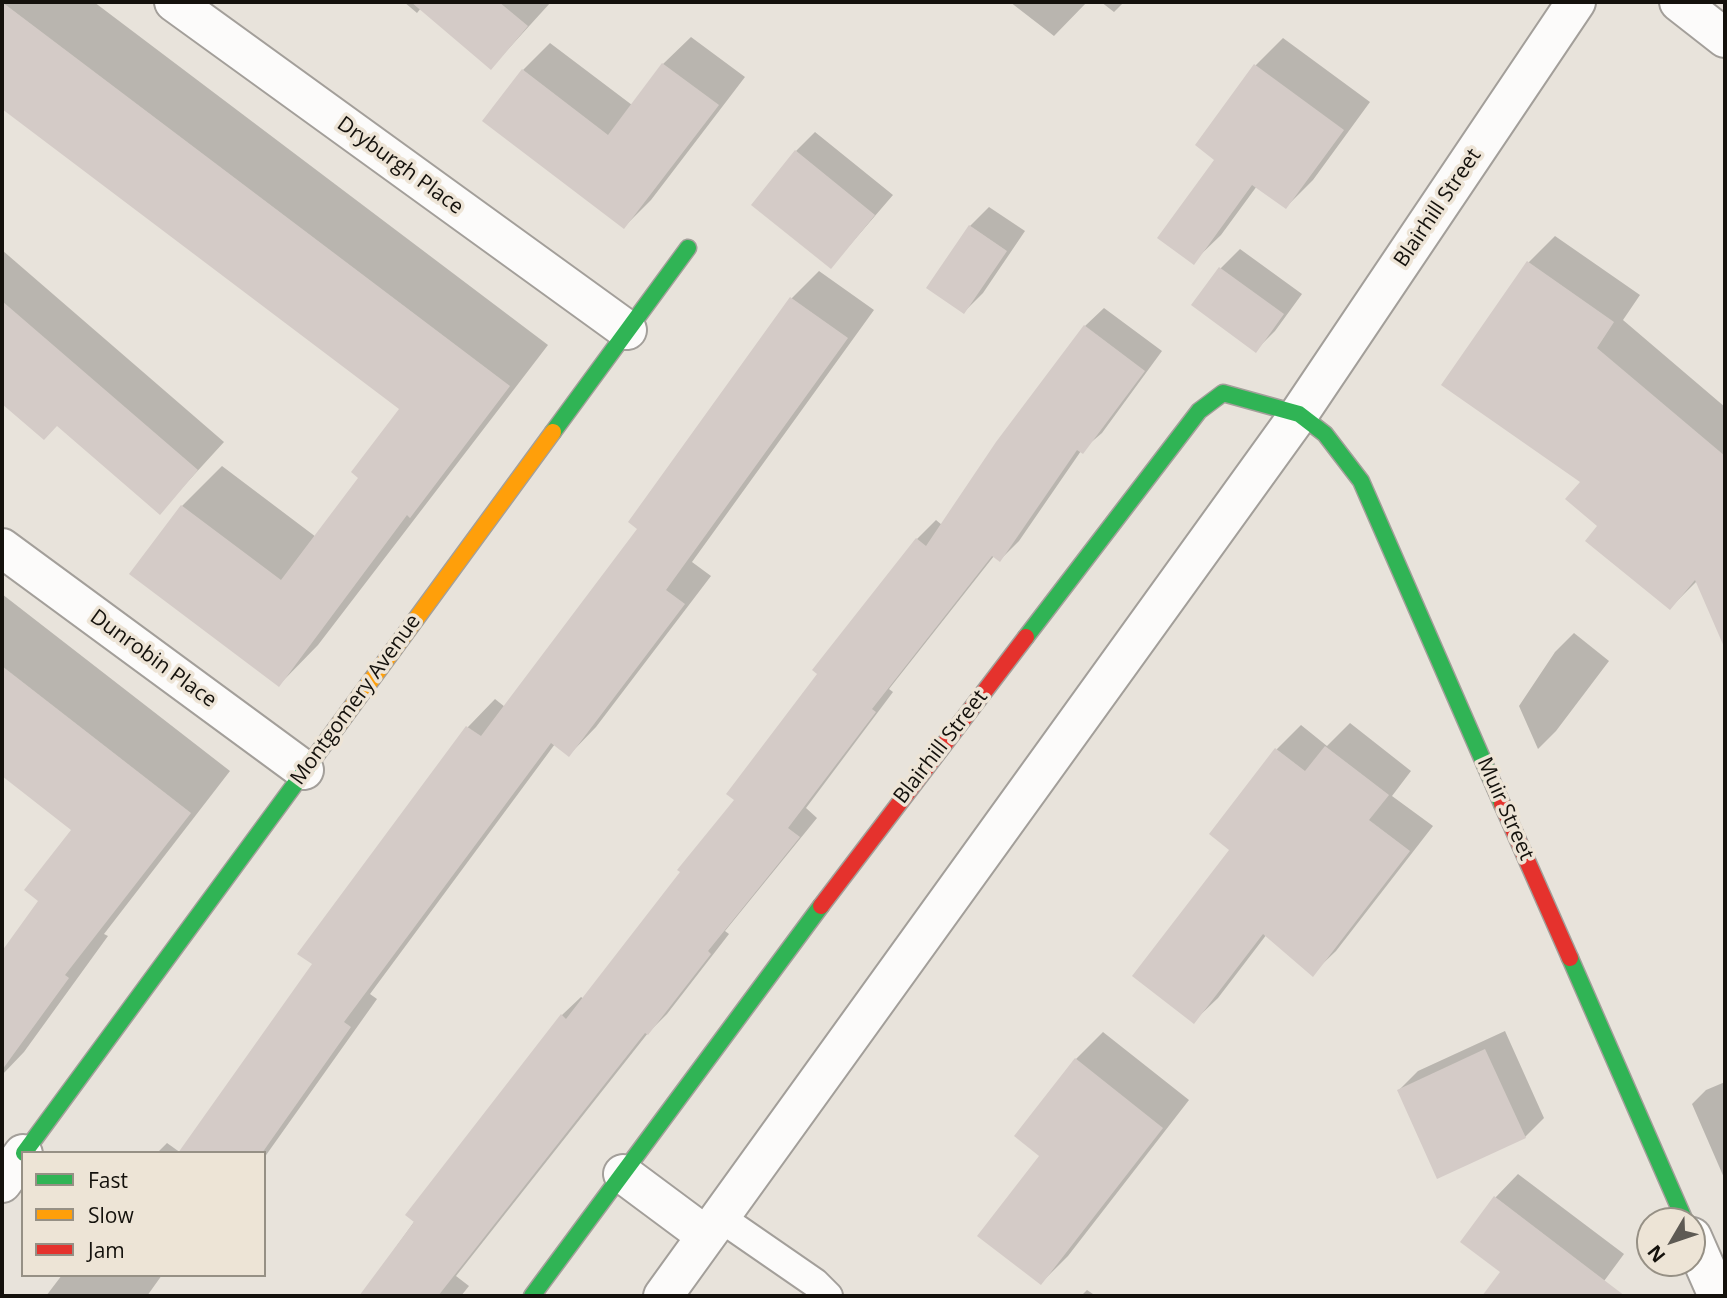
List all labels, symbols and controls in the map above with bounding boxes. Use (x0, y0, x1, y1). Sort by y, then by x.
street label: Dryburgh Place (332, 112, 468, 220)
street label: Blairhill Street (1389, 144, 1487, 272)
street label: Dunrobin Place (85, 605, 221, 713)
street label: Montgomery Avenue (286, 610, 426, 790)
street label: Blairhill Street (889, 685, 993, 809)
street label: Muir Street (1471, 754, 1539, 864)
legend (21, 1151, 266, 1277)
text: Fast (88, 1166, 128, 1194)
text: Slow (88, 1201, 134, 1229)
north arrow (1636, 1207, 1706, 1277)
text: Jam (88, 1236, 125, 1264)
text: N (1641, 1240, 1671, 1268)

